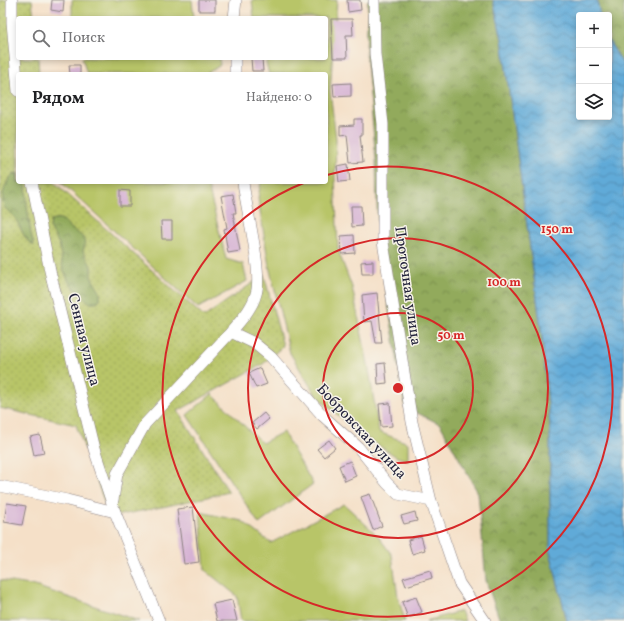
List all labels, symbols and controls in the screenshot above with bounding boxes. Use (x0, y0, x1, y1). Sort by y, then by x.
map controls (576, 12, 612, 120)
button: + (576, 12, 612, 48)
search box (16, 16, 328, 60)
icon: search (30, 27, 52, 49)
text: Поиск (62, 28, 105, 49)
button: − (576, 48, 612, 84)
button: layers (576, 84, 612, 120)
text: Рядом (32, 87, 85, 110)
text: Найдено: 0 (246, 89, 312, 107)
text: 150 m (541, 222, 573, 238)
street label: Проточная улица (388, 225, 426, 347)
text: 100 m (487, 275, 521, 291)
street label: Сенная улица (61, 291, 105, 389)
text: 50 m (437, 328, 465, 344)
street label: Бобровская улица (311, 380, 411, 484)
centre of rings (391, 381, 405, 395)

